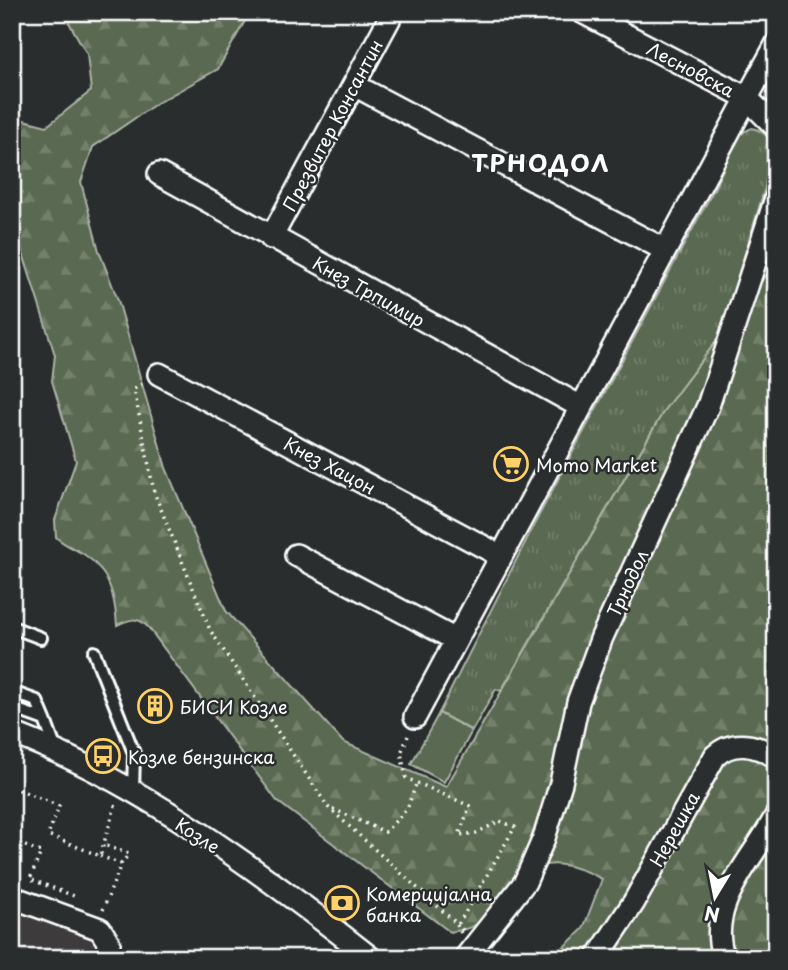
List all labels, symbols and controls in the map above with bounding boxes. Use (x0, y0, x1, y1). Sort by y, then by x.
street label: Презвитер Консантин (275, 34, 389, 216)
street label: Лесновска (643, 35, 740, 104)
district label: ТРНОДОЛ (471, 144, 611, 180)
street label: Кнез Трпимир (308, 249, 430, 333)
street label: Кнез Хацон (279, 429, 381, 501)
supermarket icon: Momo Market (492, 445, 530, 483)
place label: Momo Market (536, 451, 657, 478)
street label: Трнодол (600, 545, 654, 621)
building icon: БИСИ Козле (136, 687, 174, 725)
place label: БИСИ Козле (180, 693, 288, 720)
bus stop icon: Козле бензинска (84, 737, 122, 775)
place label: Козле бензинска (128, 743, 275, 770)
street label: Нерешка (642, 786, 706, 871)
street label: Козле (170, 811, 226, 859)
north arrow (680, 862, 750, 932)
place label: Комерцијална банка (366, 880, 492, 928)
bank icon: Комерцијална банка (323, 884, 361, 922)
text: N (702, 900, 722, 930)

